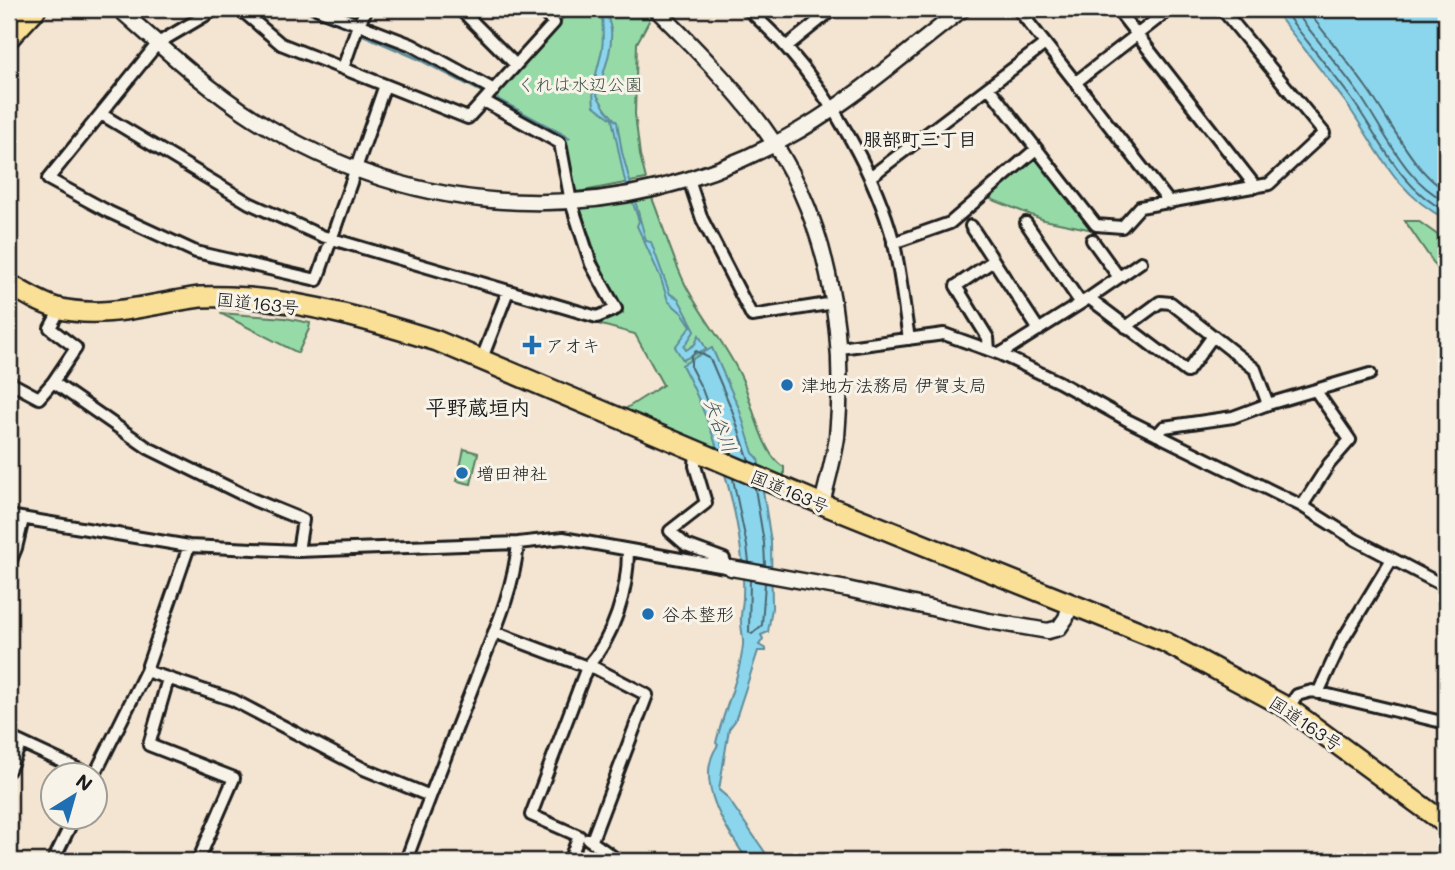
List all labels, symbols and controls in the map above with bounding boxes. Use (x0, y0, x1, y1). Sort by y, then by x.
park label: くれは水辺公園 (517, 72, 643, 96)
district label: 服部町三丁目 (863, 126, 977, 151)
street label: 国道163号 (215, 287, 301, 319)
place label: アオキ (546, 333, 600, 357)
marker: アオキ (524, 337, 540, 353)
place label: 津地方法務局 伊賀支局 (801, 373, 987, 397)
marker: 津地方法務局 伊賀支局 (779, 377, 795, 393)
district label: 平野蔵垣内 (426, 393, 531, 420)
water label: 矢谷川 (699, 394, 743, 456)
place label: 増田神社 (476, 461, 548, 485)
street label: 国道163号 (747, 464, 833, 518)
marker: 増田神社 (454, 465, 470, 481)
place label: 谷本整形 (662, 602, 734, 626)
marker: 谷本整形 (640, 606, 656, 622)
street label: 国道163号 (1265, 690, 1347, 756)
north arrow (38, 762, 108, 832)
text: N (71, 768, 98, 796)

